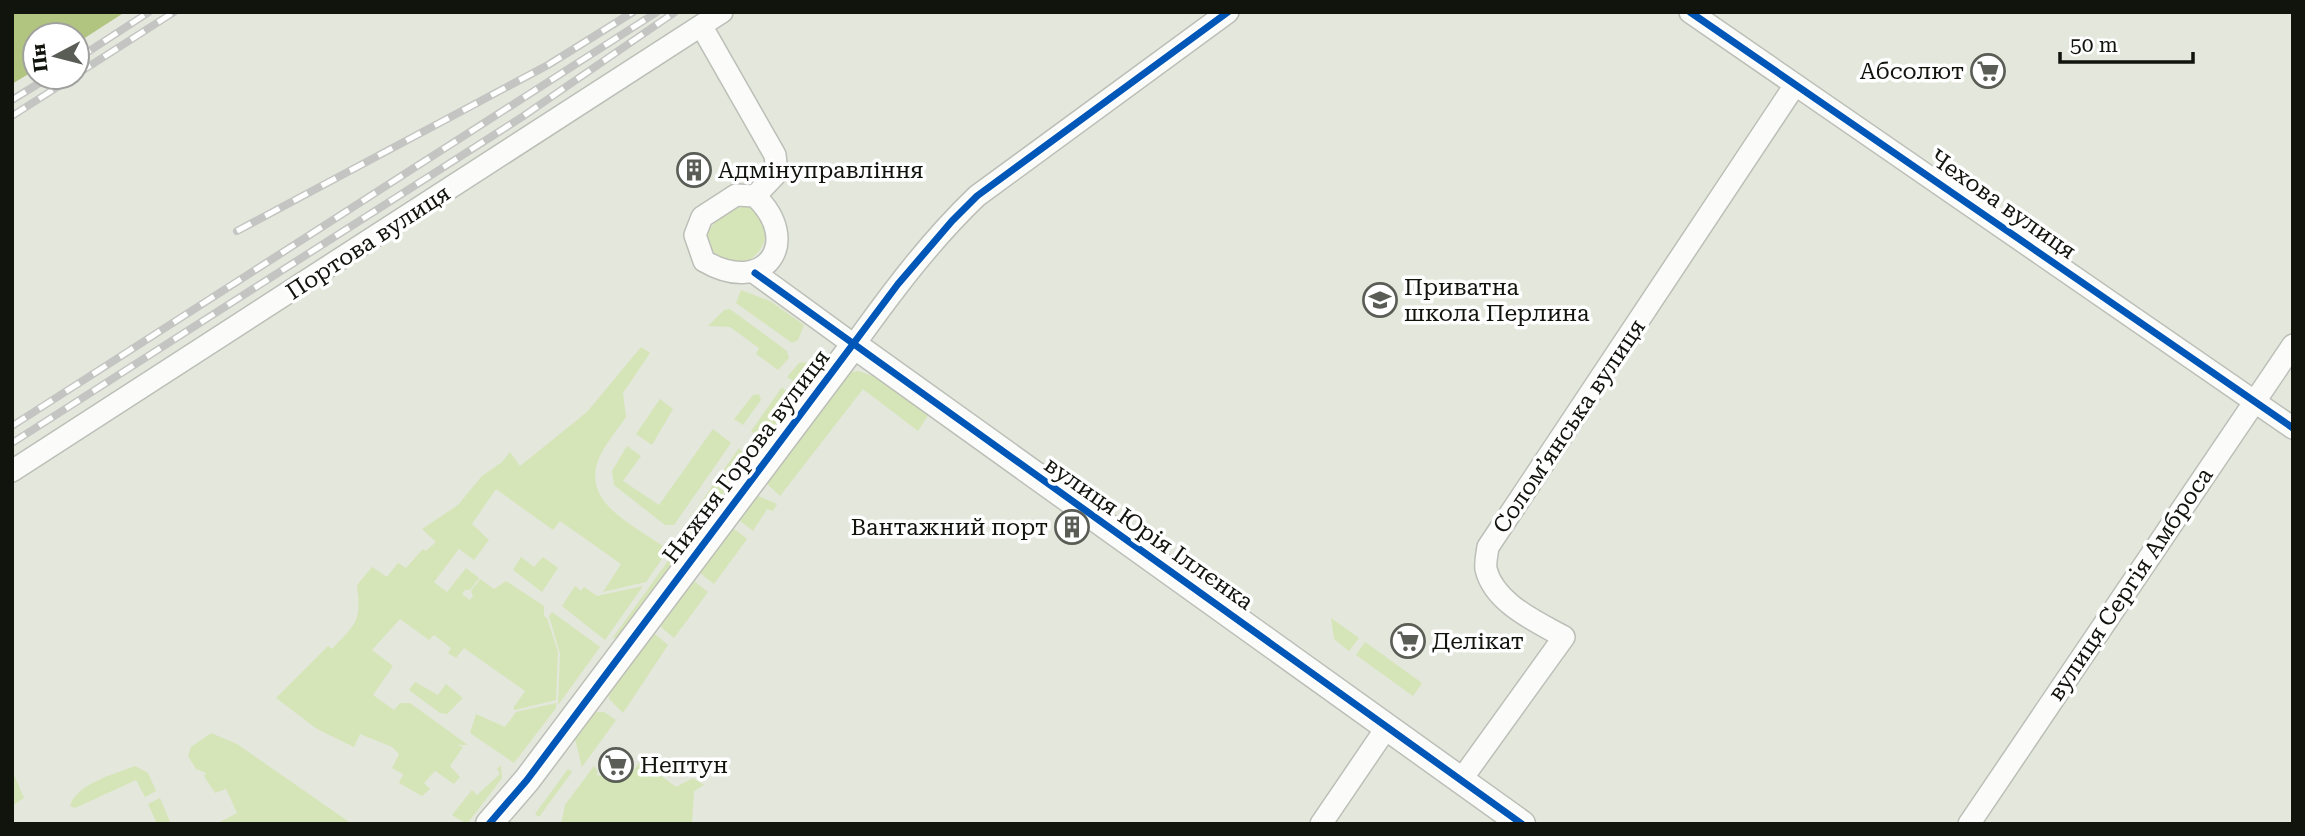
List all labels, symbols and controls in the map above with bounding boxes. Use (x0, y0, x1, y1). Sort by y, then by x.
north arrow (21, 21, 91, 91)
scale bar (2060, 21, 2193, 65)
text: 50 m (2070, 33, 2118, 57)
text: Пн (26, 42, 53, 74)
supermarket icon: Абсолют (1969, 52, 2007, 90)
place label: Абсолют (1860, 58, 1964, 85)
street label: Чехова вулиця (1924, 144, 2081, 265)
building icon: Адмінуправління (675, 151, 713, 189)
place label: Адмінуправління (718, 157, 924, 184)
street label: Портова вулиця (281, 179, 455, 305)
place label: Приватна школа Перлина (1404, 274, 1590, 327)
school or university icon: Приватна школа Перлина (1361, 281, 1399, 319)
street label: Соломʼянська вулиця (1488, 314, 1651, 538)
street label: Нижня Горова вулиця (657, 344, 835, 568)
street label: вулиця Юрія Іллєнка (1039, 451, 1259, 616)
street label: вулиця Сергія Амброса (2042, 462, 2219, 706)
building icon: Вантажний порт (1053, 508, 1091, 546)
place label: Вантажний порт (851, 514, 1048, 541)
supermarket icon: Делікат (1389, 622, 1427, 660)
place label: Делікат (1432, 628, 1524, 655)
supermarket icon: Нептун (597, 746, 635, 784)
place label: Нептун (640, 752, 728, 779)

